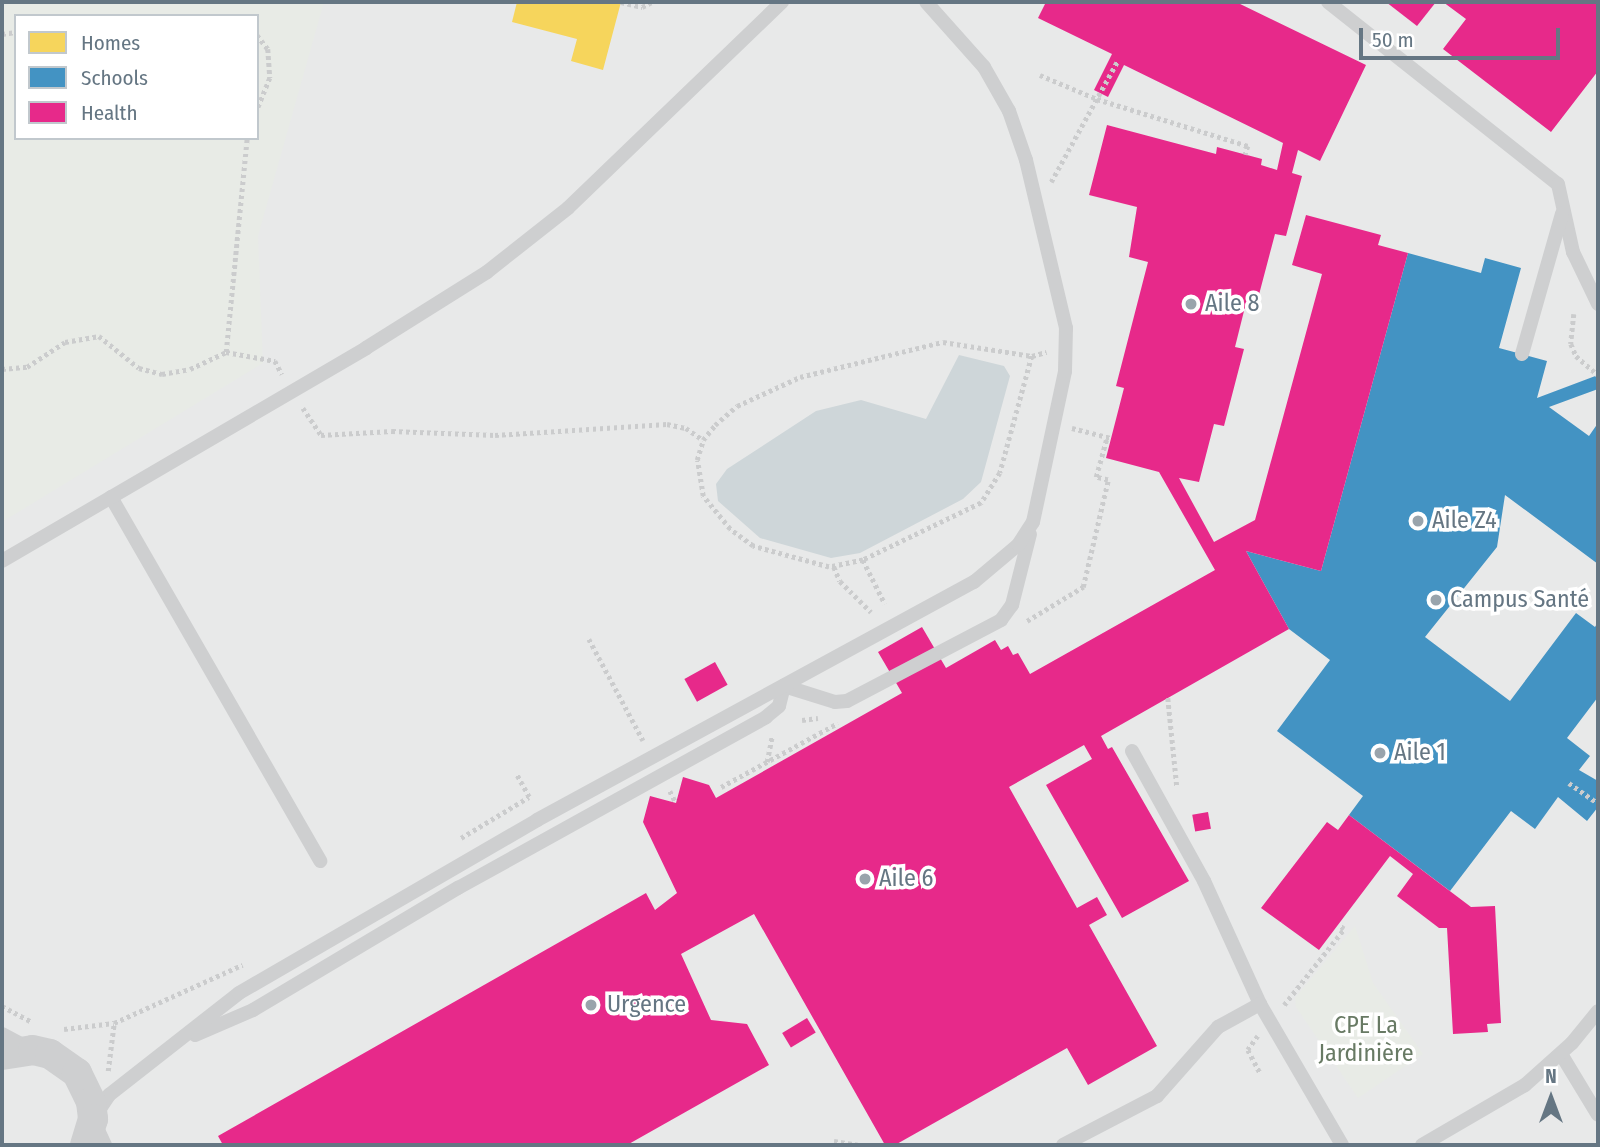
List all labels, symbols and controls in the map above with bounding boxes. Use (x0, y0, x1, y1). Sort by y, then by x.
legend (14, 14, 259, 140)
scale bar (1362, 14, 1563, 58)
text: 50 m (1372, 27, 1414, 53)
text: Homes (81, 30, 140, 56)
text: Schools (81, 65, 148, 91)
text: Health (81, 100, 137, 126)
place label: Aile 8 (1205, 290, 1259, 318)
marker: Aile 8 (1183, 296, 1199, 312)
place label: Aile Z4 (1432, 507, 1497, 535)
marker: Aile Z4 (1410, 513, 1426, 529)
place label: Campus Santé (1450, 586, 1589, 614)
marker: Campus Santé (1428, 592, 1444, 608)
place label: Aile 1 (1394, 739, 1446, 767)
marker: Aile 1 (1372, 745, 1388, 761)
place label: Aile 6 (879, 865, 933, 893)
marker: Aile 6 (857, 871, 873, 887)
place label: Urgence (607, 991, 686, 1019)
marker: Urgence (581, 995, 601, 1015)
park label: CPE La Jardinière (1318, 1012, 1414, 1068)
north arrow (1516, 1063, 1586, 1133)
text: N (1545, 1065, 1557, 1088)

